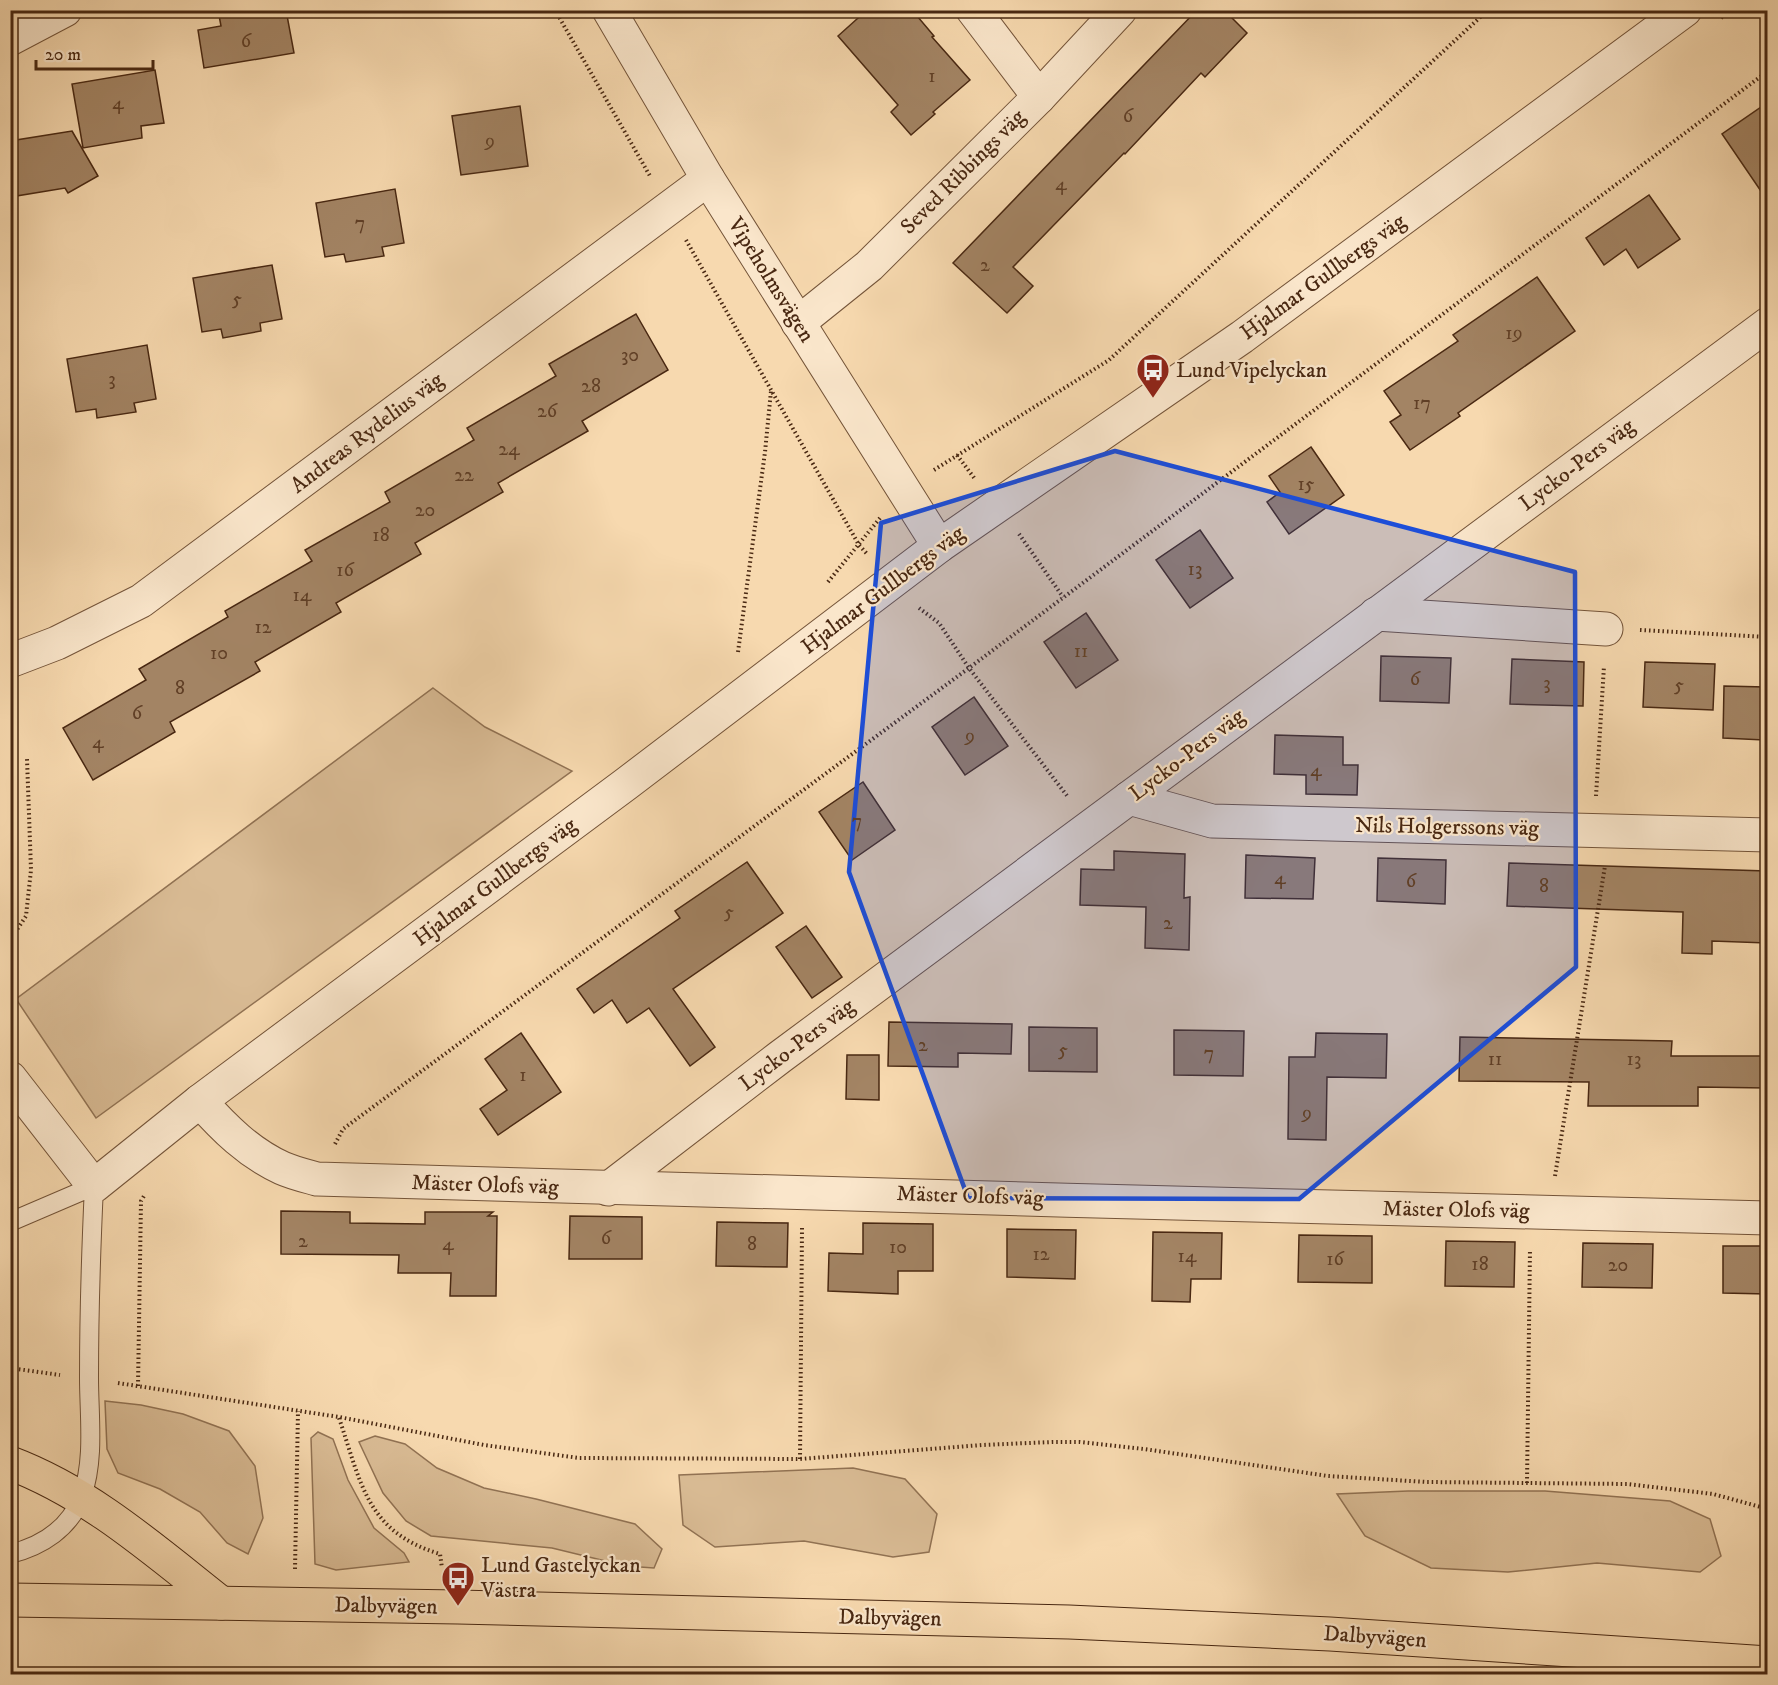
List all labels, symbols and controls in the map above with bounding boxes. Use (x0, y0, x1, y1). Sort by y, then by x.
house number: 6 (241, 29, 252, 54)
scale bar (36, 33, 153, 71)
text: 20 m (45, 44, 81, 66)
house number: 1 (928, 64, 936, 89)
house number: 4 (112, 91, 124, 116)
street label: Seved Ribbings väg (895, 104, 1031, 240)
house number: 6 (1123, 104, 1134, 129)
house number: 9 (484, 129, 495, 154)
house number: 4 (1055, 172, 1067, 197)
street label: Hjalmar Gullbergs väg (1235, 208, 1411, 346)
house number: 7 (355, 211, 365, 236)
street label: Vipeholmsvägen (721, 212, 820, 348)
house number: 2 (980, 253, 990, 278)
house number: 5 (232, 287, 242, 312)
house number: 19 (1505, 321, 1523, 346)
house number: 30 (621, 343, 639, 368)
bus stop icon: Lund Vipelyckan (1135, 352, 1171, 399)
place label: Lund Vipelyckan (1176, 357, 1328, 384)
house number: 3 (108, 367, 116, 392)
street label: Andreas Rydelius väg (285, 367, 449, 499)
house number: 28 (581, 374, 601, 399)
house number: 17 (1413, 391, 1431, 416)
house number: 26 (537, 399, 558, 424)
street label: Lycko-Pers väg (1514, 413, 1640, 517)
house number: 24 (498, 437, 520, 462)
house number: 22 (454, 463, 474, 488)
house number: 15 (1297, 472, 1315, 497)
house number: 20 (415, 498, 435, 523)
street label: Hjalmar Gullbergs väg (796, 520, 970, 660)
house number: 18 (372, 523, 390, 548)
house number: 13 (1188, 557, 1202, 582)
house number: 16 (336, 558, 354, 583)
house number: 14 (293, 583, 312, 608)
house number: 12 (254, 615, 272, 640)
house number: 11 (1074, 639, 1088, 664)
house number: 10 (210, 641, 228, 666)
house number: 6 (1410, 667, 1421, 692)
house number: 3 (1543, 671, 1551, 696)
house number: 5 (1674, 673, 1684, 698)
house number: 8 (175, 676, 185, 701)
house number: 6 (132, 701, 143, 726)
street label: Lycko-Pers väg (1124, 703, 1250, 807)
house number: 9 (964, 724, 975, 749)
house number: 4 (92, 730, 104, 755)
house number: 4 (1310, 758, 1322, 783)
house number: 7 (852, 809, 862, 834)
street label: Hjalmar Gullbergs väg (408, 812, 582, 952)
street label: Nils Holgerssons väg (1355, 812, 1539, 842)
house number: 4 (1274, 866, 1286, 891)
house number: 6 (1406, 869, 1417, 894)
house number: 8 (1539, 874, 1549, 899)
house number: 5 (724, 900, 734, 925)
house number: 2 (1163, 911, 1173, 936)
street label: Lycko-Pers väg (734, 993, 860, 1097)
house number: 2 (918, 1033, 928, 1058)
house number: 5 (1058, 1038, 1068, 1063)
house number: 7 (1204, 1041, 1214, 1066)
house number: 11 (1488, 1047, 1502, 1072)
house number: 13 (1627, 1047, 1641, 1072)
house number: 1 (519, 1063, 527, 1088)
house number: 9 (1301, 1101, 1312, 1126)
street label: Mäster Olofs väg (411, 1169, 559, 1201)
street label: Mäster Olofs väg (896, 1180, 1044, 1212)
street label: Mäster Olofs väg (1382, 1195, 1530, 1225)
house number: 6 (601, 1226, 612, 1251)
house number: 2 (298, 1229, 308, 1254)
house number: 4 (442, 1232, 454, 1257)
house number: 8 (747, 1232, 757, 1257)
house number: 10 (889, 1235, 907, 1260)
house number: 12 (1032, 1242, 1050, 1267)
house number: 14 (1178, 1244, 1197, 1269)
house number: 16 (1326, 1247, 1344, 1272)
house number: 18 (1471, 1252, 1489, 1277)
house number: 20 (1608, 1253, 1628, 1278)
place label: Lund Gastelyckan Västra (480, 1552, 641, 1604)
bus stop icon: Lund Gastelyckan Västra (440, 1560, 476, 1607)
street label: Dalbyvägen (334, 1592, 438, 1620)
street label: Dalbyvägen (838, 1604, 942, 1632)
street label: Dalbyvägen (1322, 1620, 1428, 1654)

